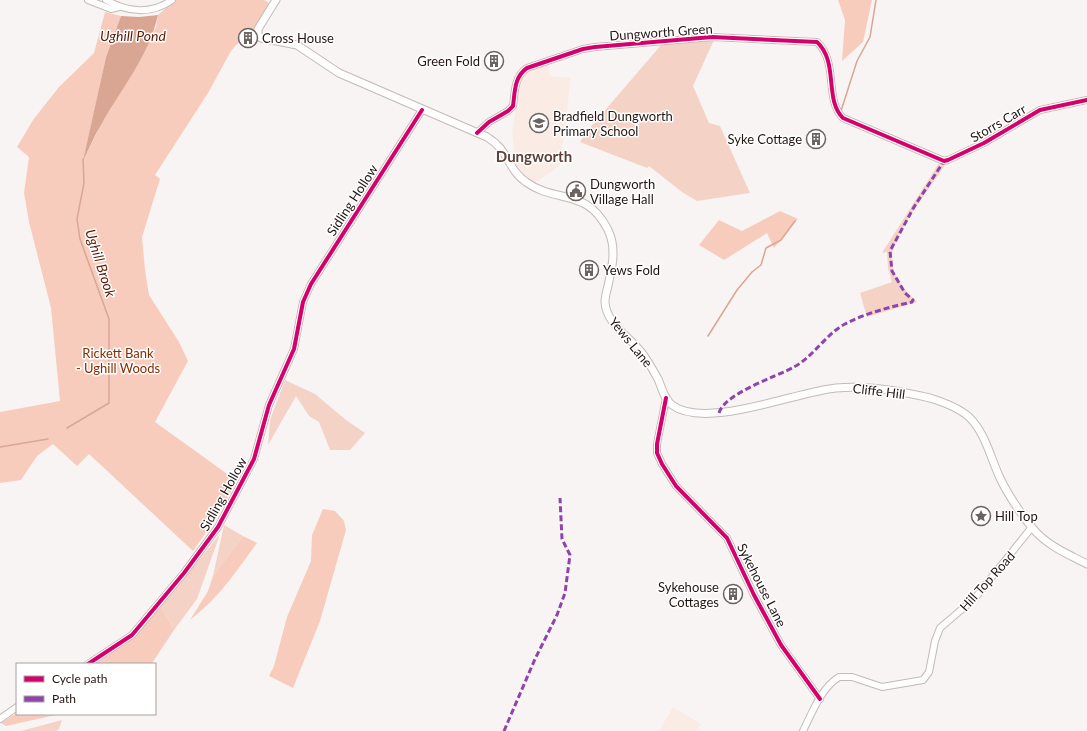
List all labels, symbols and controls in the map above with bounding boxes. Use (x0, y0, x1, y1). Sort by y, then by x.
street label: Dungworth Green (609, 20, 713, 44)
water label: Ughill Pond (100, 27, 167, 44)
building icon: Cross House (237, 27, 259, 49)
place label: Cross House (262, 30, 334, 46)
building icon: Green Fold (483, 50, 505, 72)
place label: Green Fold (417, 53, 480, 69)
street label: Storrs Carr (967, 101, 1029, 145)
place label: Bradfield Dungworth Primary School (553, 108, 673, 139)
school or university icon: Bradfield Dungworth Primary School (528, 112, 550, 134)
building icon: Syke Cottage (805, 128, 827, 150)
place label: Syke Cottage (727, 131, 802, 147)
district label: Dungworth (496, 147, 572, 165)
street label: Sidling Hollow (323, 161, 381, 239)
place label: Dungworth Village Hall (590, 176, 655, 207)
public building icon: Dungworth Village Hall (565, 180, 587, 202)
water label: Ughill Brook (82, 227, 120, 299)
building icon: Yews Fold (578, 259, 600, 281)
place label: Yews Fold (603, 262, 660, 278)
street label: Yews Lane (606, 314, 656, 370)
park label: Rickett Bank - Ughill Woods (76, 345, 160, 376)
street label: Cliffe Hill (852, 380, 906, 402)
street label: Sidling Hollow (196, 454, 250, 534)
place icon: Hill Top (970, 505, 992, 527)
place label: Hill Top (995, 508, 1038, 524)
street label: Sykehouse Lane (734, 541, 790, 629)
street label: Hill Top Road (956, 548, 1018, 614)
place label: Sykehouse Cottages (658, 579, 719, 610)
building icon: Sykehouse Cottages (722, 583, 744, 605)
legend (16, 663, 156, 715)
text: Cycle path (52, 671, 107, 686)
text: Path (52, 691, 76, 706)

